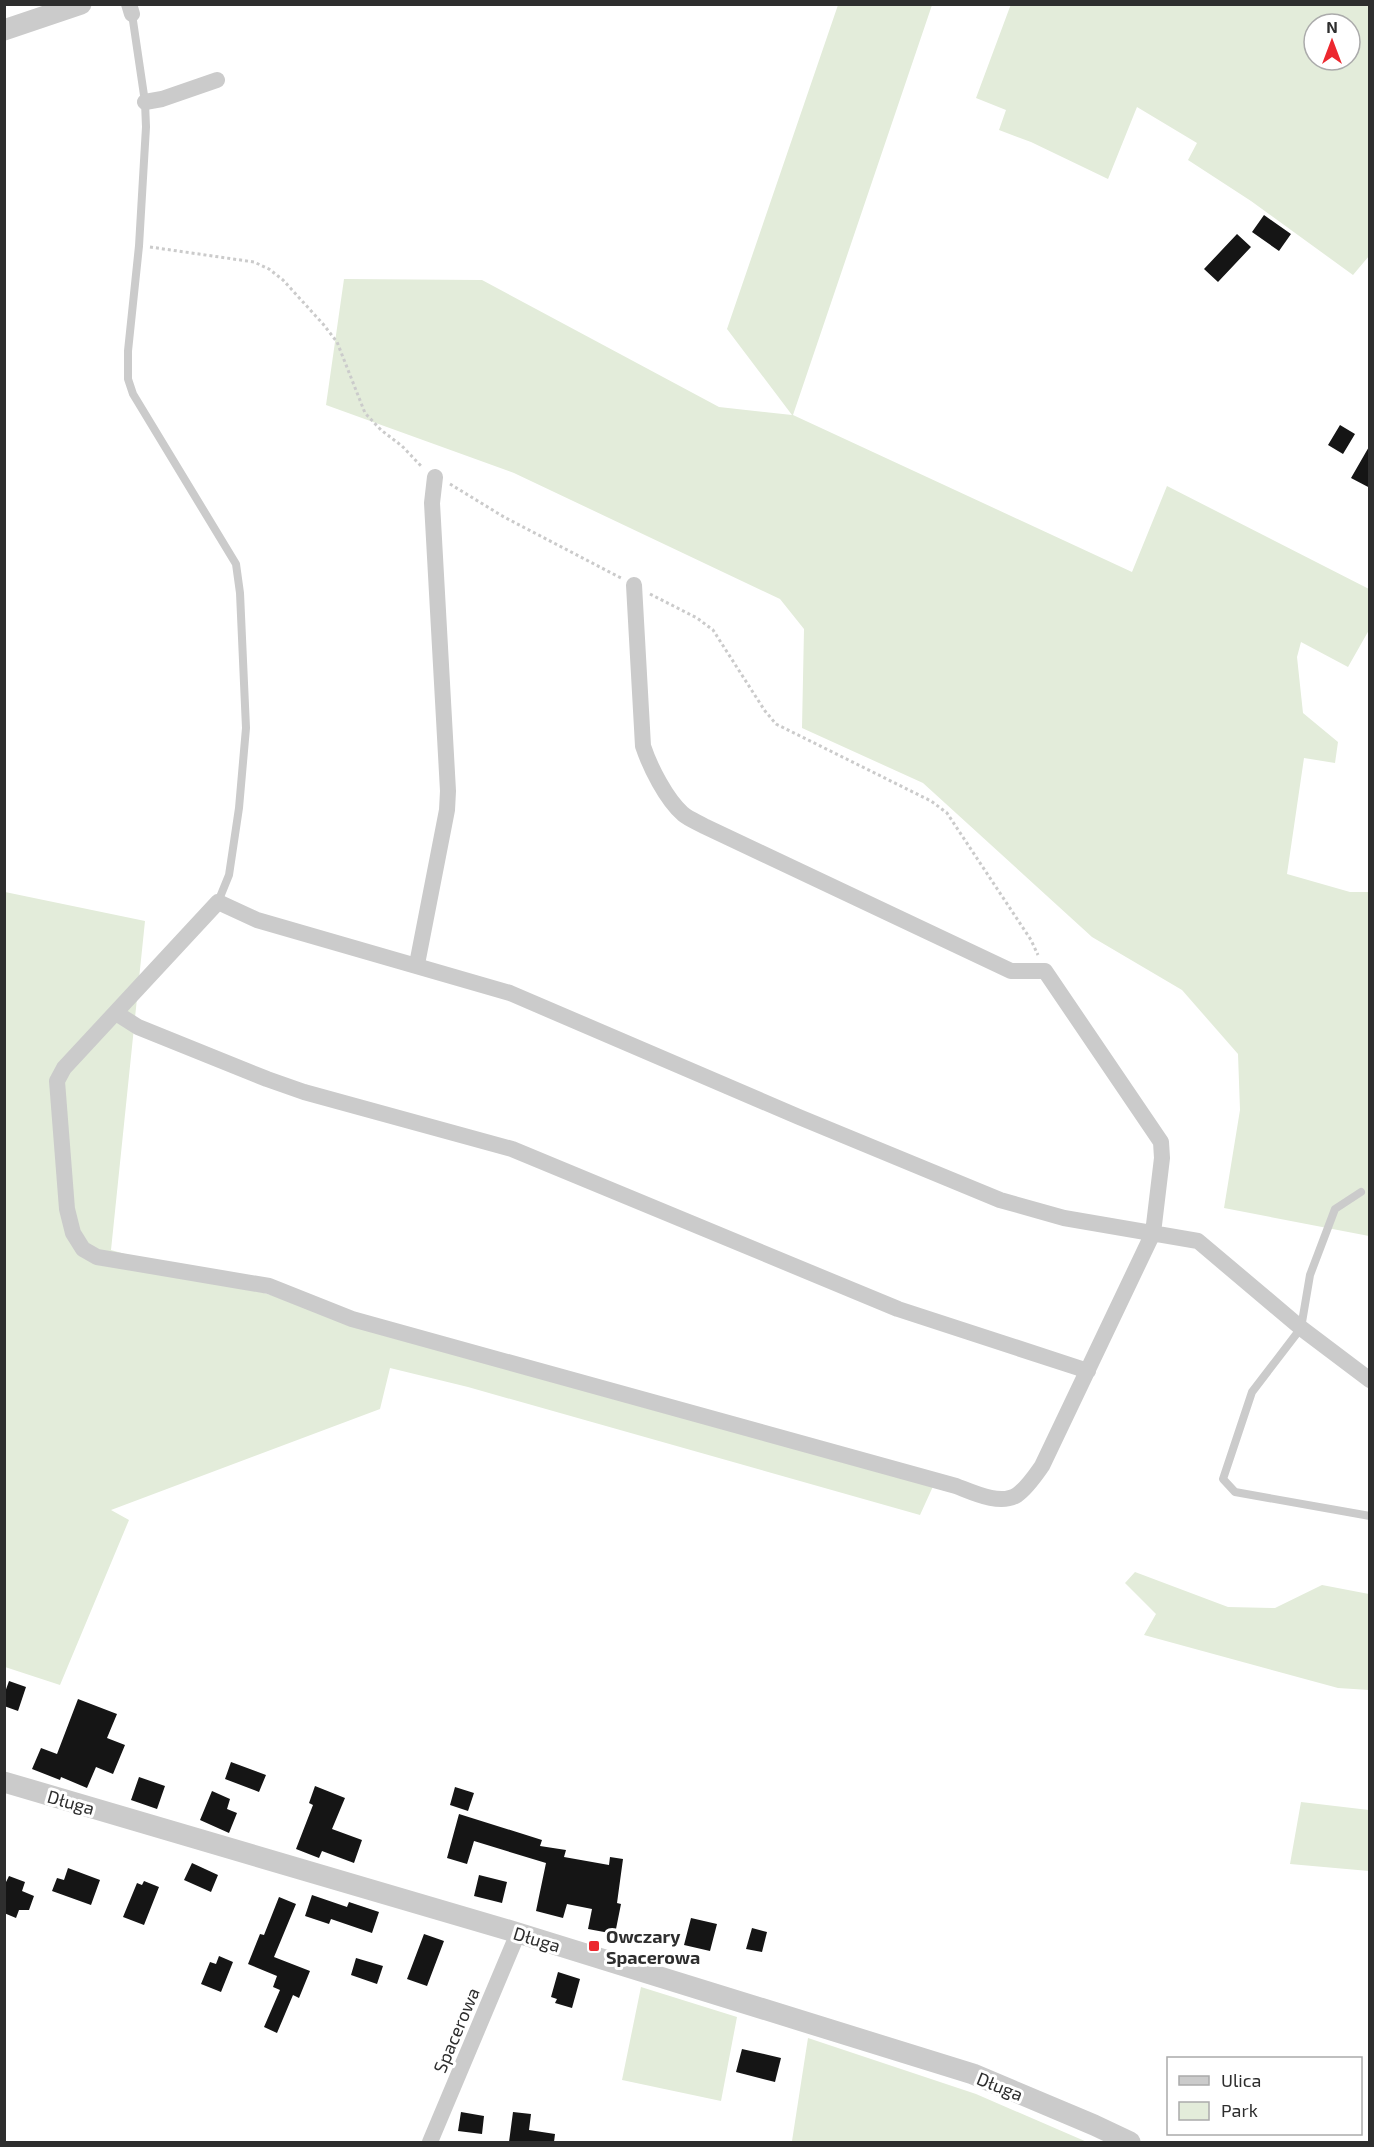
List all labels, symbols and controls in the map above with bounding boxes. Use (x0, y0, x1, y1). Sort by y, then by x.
north arrow (1302, 12, 1362, 72)
text: N (1326, 17, 1338, 36)
street label: Długa (45, 1785, 97, 1819)
street label: Długa (511, 1921, 563, 1957)
place label: Owczary Spacerowa (606, 1925, 700, 1968)
marker: Owczary Spacerowa (587, 1939, 601, 1953)
street label: Spacerowa (428, 1984, 484, 2076)
legend (1167, 2057, 1362, 2135)
street label: Długa (974, 2067, 1026, 2105)
text: Ulica (1221, 2069, 1261, 2091)
text: Park (1221, 2099, 1258, 2121)

